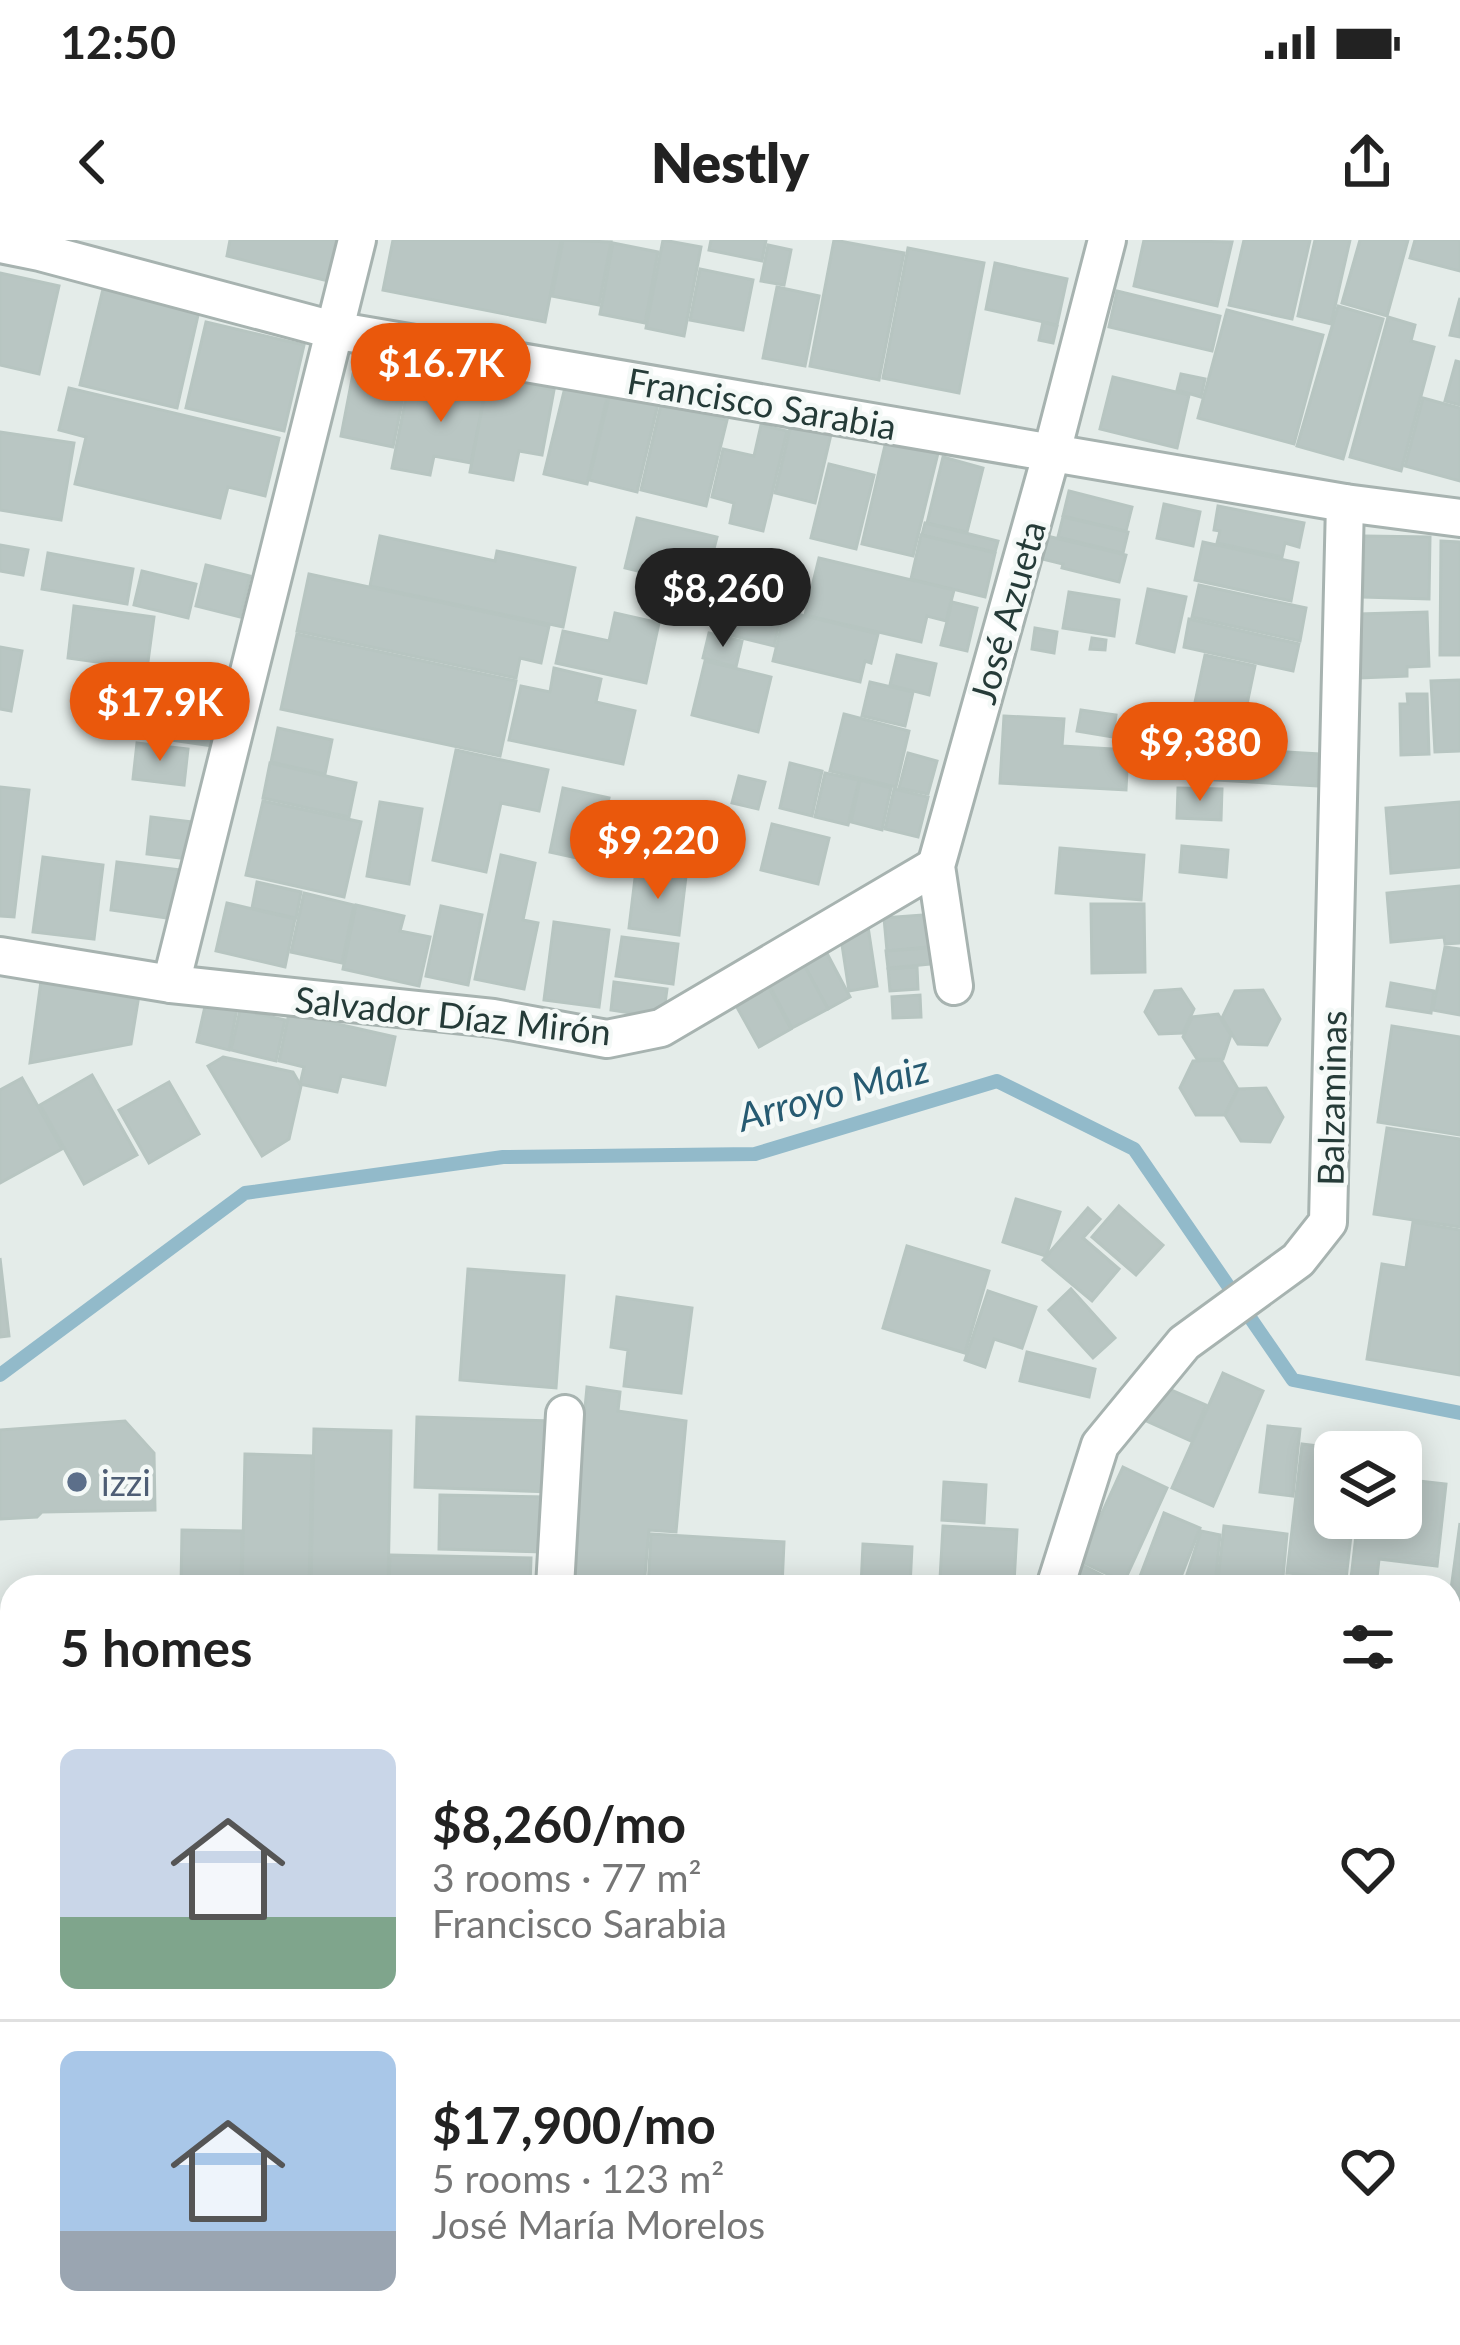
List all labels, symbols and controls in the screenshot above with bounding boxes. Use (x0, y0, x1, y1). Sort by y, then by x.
text: 12:50 (60, 15, 176, 69)
icon: back (60, 129, 126, 195)
icon: share (1334, 129, 1400, 195)
text: Nestly (651, 130, 809, 195)
pin: $16.7K (343, 323, 539, 425)
text: $16.7K (378, 339, 504, 385)
street label: Francisco Sarabia (624, 358, 900, 448)
street label: José Azueta (960, 516, 1054, 708)
pin: $8,260 (625, 548, 821, 650)
text: $8,260 (662, 564, 784, 610)
pin: $17.9K (62, 662, 258, 764)
text: $17.9K (97, 678, 223, 724)
pin: $9,380 (1102, 702, 1298, 804)
text: $9,380 (1139, 718, 1261, 764)
pin: $9,220 (560, 800, 756, 902)
text: $9,220 (597, 816, 719, 862)
street label: Salvador Díaz Mirón (293, 977, 613, 1053)
street label: Balzaminas (1307, 1010, 1355, 1186)
water label: Arroyo Maiz (730, 1044, 934, 1140)
map controls (1314, 1431, 1422, 1539)
button: layers (1314, 1431, 1422, 1539)
place label: izzi (101, 1460, 151, 1504)
marker: izzi (64, 1469, 90, 1495)
icon: filters (1335, 1614, 1401, 1680)
text: 5 homes (60, 1617, 252, 1678)
text: $8,260/mo (432, 1793, 686, 1854)
icon: home (156, 1797, 300, 1941)
icon: heart (1335, 1836, 1401, 1902)
text: 3 rooms · 77 m² (432, 1854, 702, 1900)
text: Francisco Sarabia (432, 1900, 727, 1946)
text: $17,900/mo (432, 2094, 716, 2155)
icon: home (156, 2099, 300, 2243)
icon: heart (1335, 2138, 1401, 2204)
text: 5 rooms · 123 m² (432, 2155, 724, 2201)
text: José María Morelos (432, 2201, 765, 2247)

